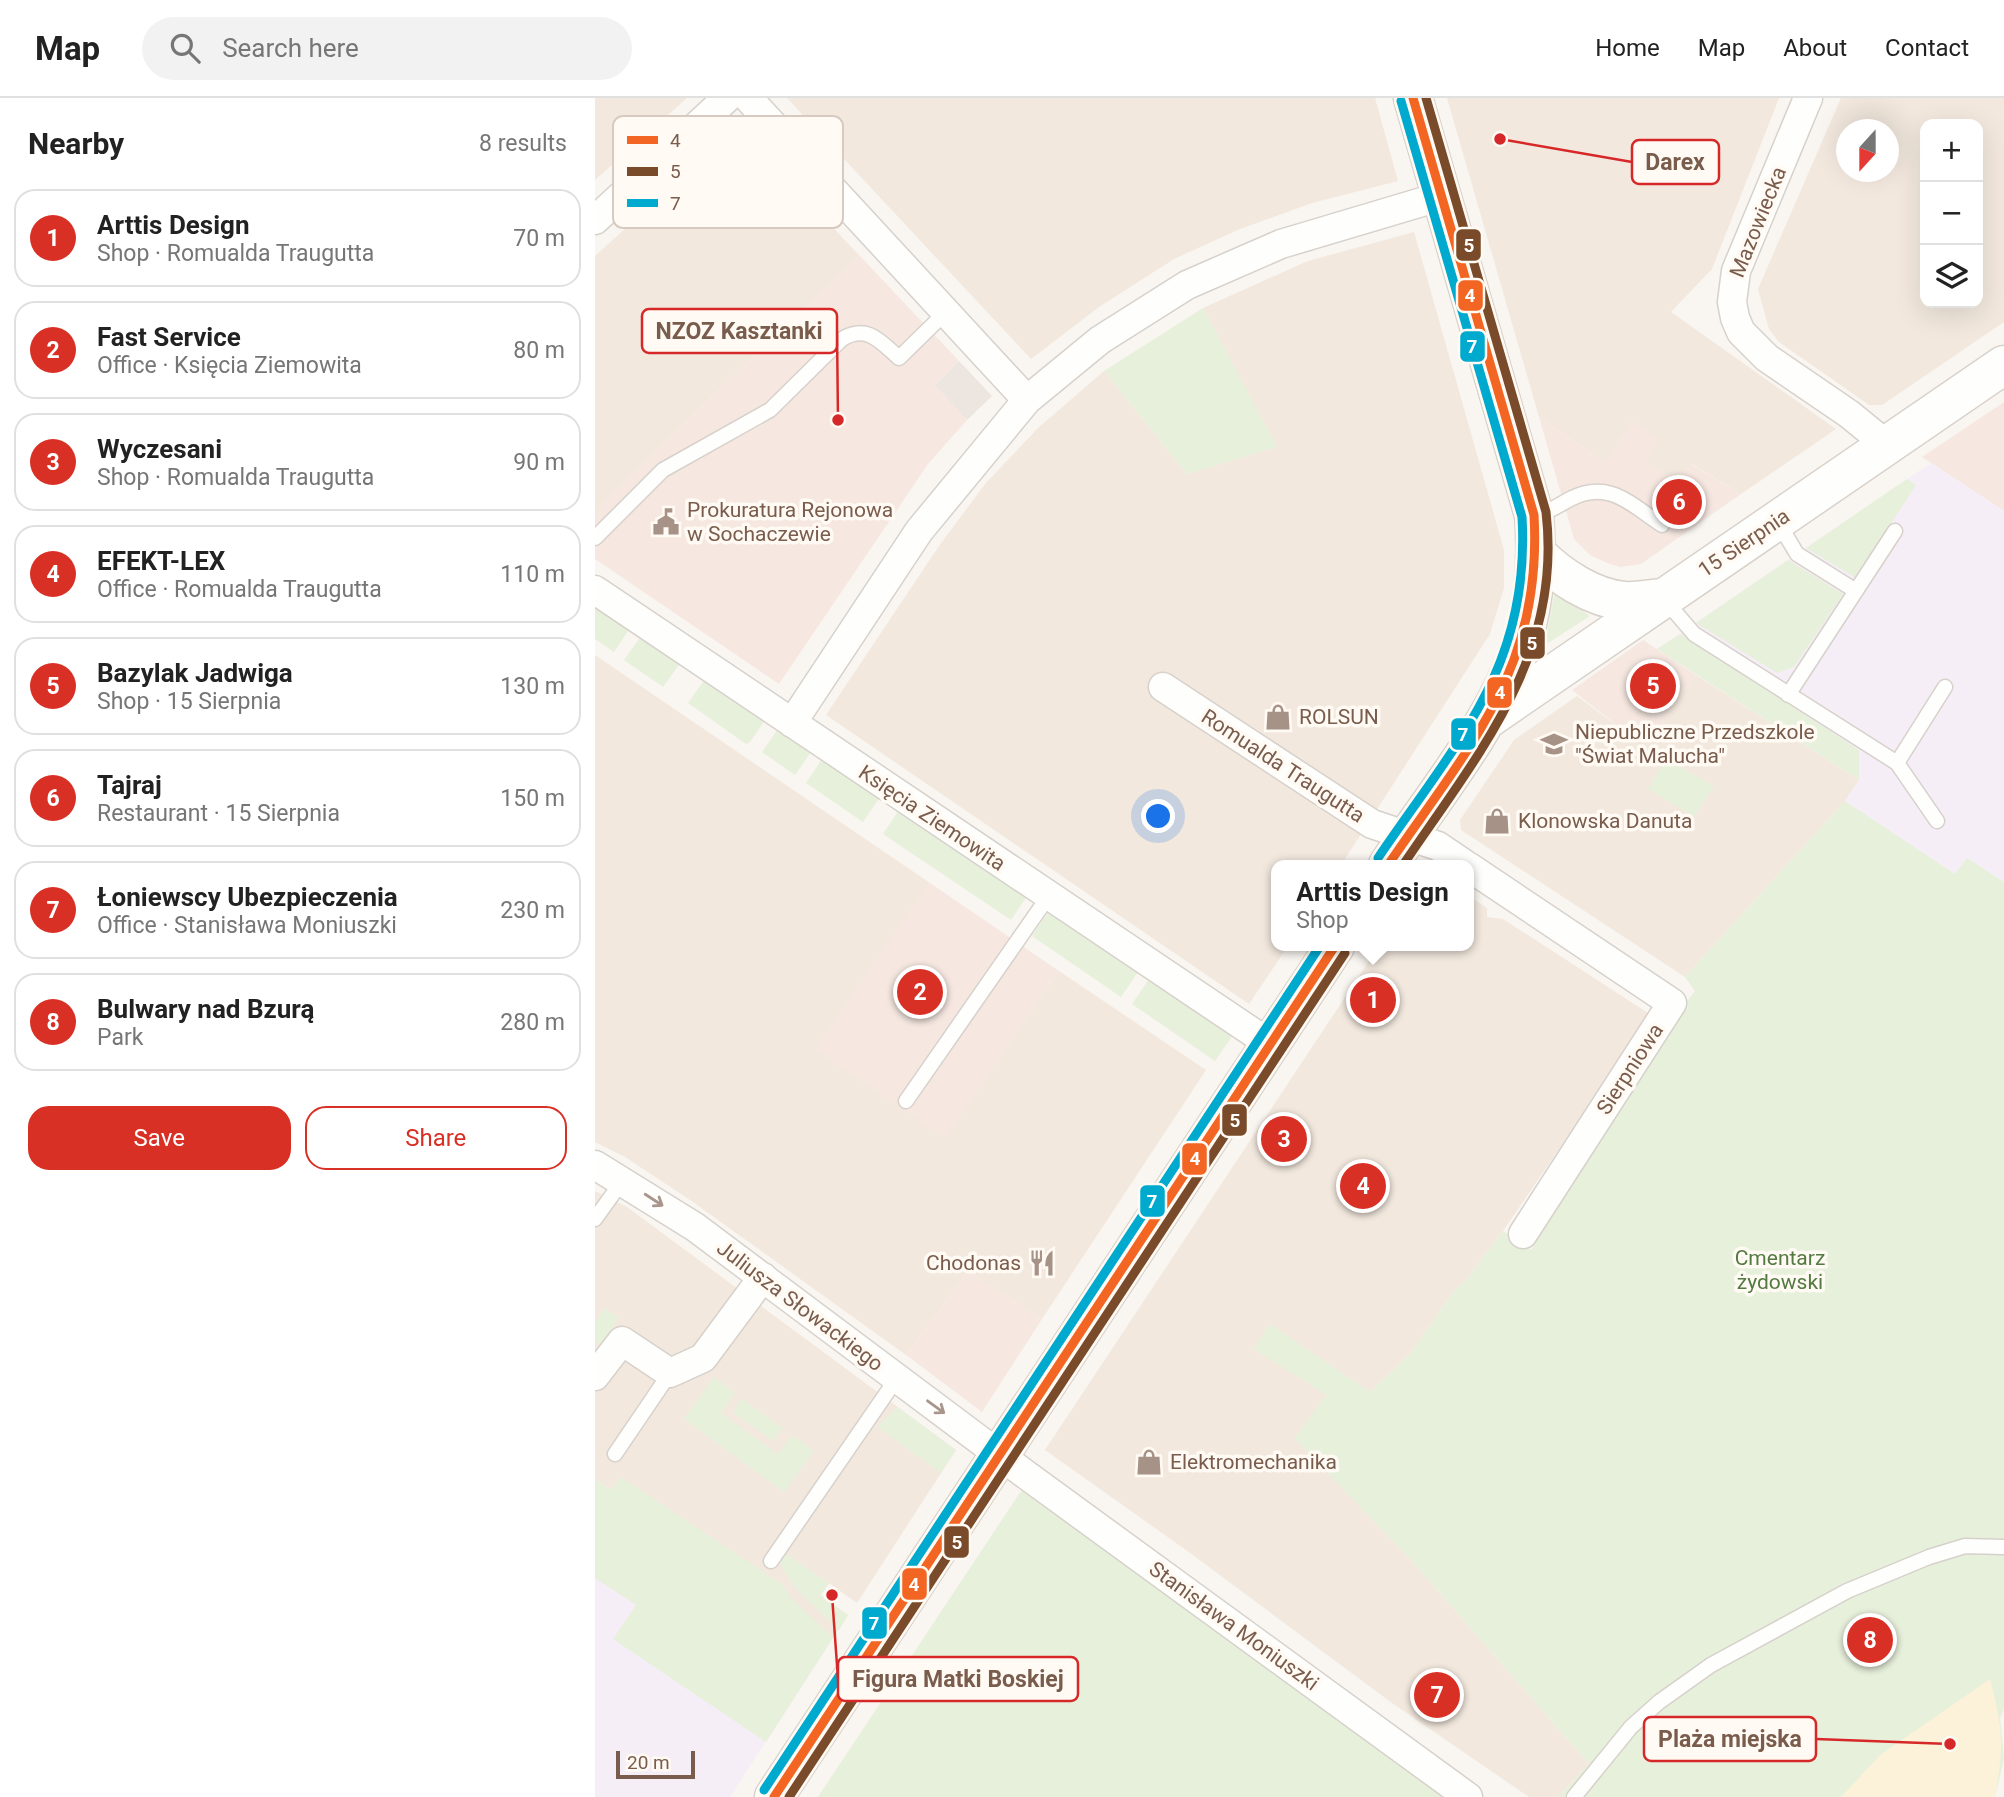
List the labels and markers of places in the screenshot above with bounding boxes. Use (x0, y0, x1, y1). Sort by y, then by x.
callout: Darex (1632, 140, 1719, 184)
callout: NZOZ Kasztanki (642, 309, 837, 353)
pin: 6 (1656, 476, 1702, 528)
place label: Prokuratura Rejonowa w Sochaczewie (687, 498, 893, 546)
public building icon: Prokuratura Rejonowa w Sochaczewie (651, 507, 681, 537)
pin: 5 (1630, 660, 1676, 712)
shop icon: ROLSUN (1263, 702, 1293, 732)
place label: ROLSUN (1299, 705, 1379, 729)
place label: Niepubliczne Przedszkole "Świat Malucha" (1575, 720, 1815, 768)
school or university icon: Niepubliczne Przedszkole "Świat Malucha" (1539, 729, 1569, 759)
shop icon: Klonowska Danuta (1482, 806, 1512, 836)
place label: Klonowska Danuta (1518, 809, 1692, 833)
pin: 2 (897, 966, 943, 1018)
pin: 1 (1350, 974, 1396, 1026)
pin: 3 (1261, 1113, 1307, 1165)
pin: 4 (1340, 1160, 1386, 1212)
restaurant icon: Chodonas (1027, 1248, 1057, 1278)
place label: Chodonas (926, 1251, 1021, 1275)
shop icon: Elektromechanika (1134, 1447, 1164, 1477)
place label: Elektromechanika (1170, 1450, 1337, 1474)
pin: 8 (1847, 1614, 1893, 1666)
callout: Figura Matki Boskiej (838, 1657, 1078, 1701)
pin: 7 (1414, 1669, 1460, 1721)
callout: Plaża miejska (1644, 1717, 1816, 1761)

